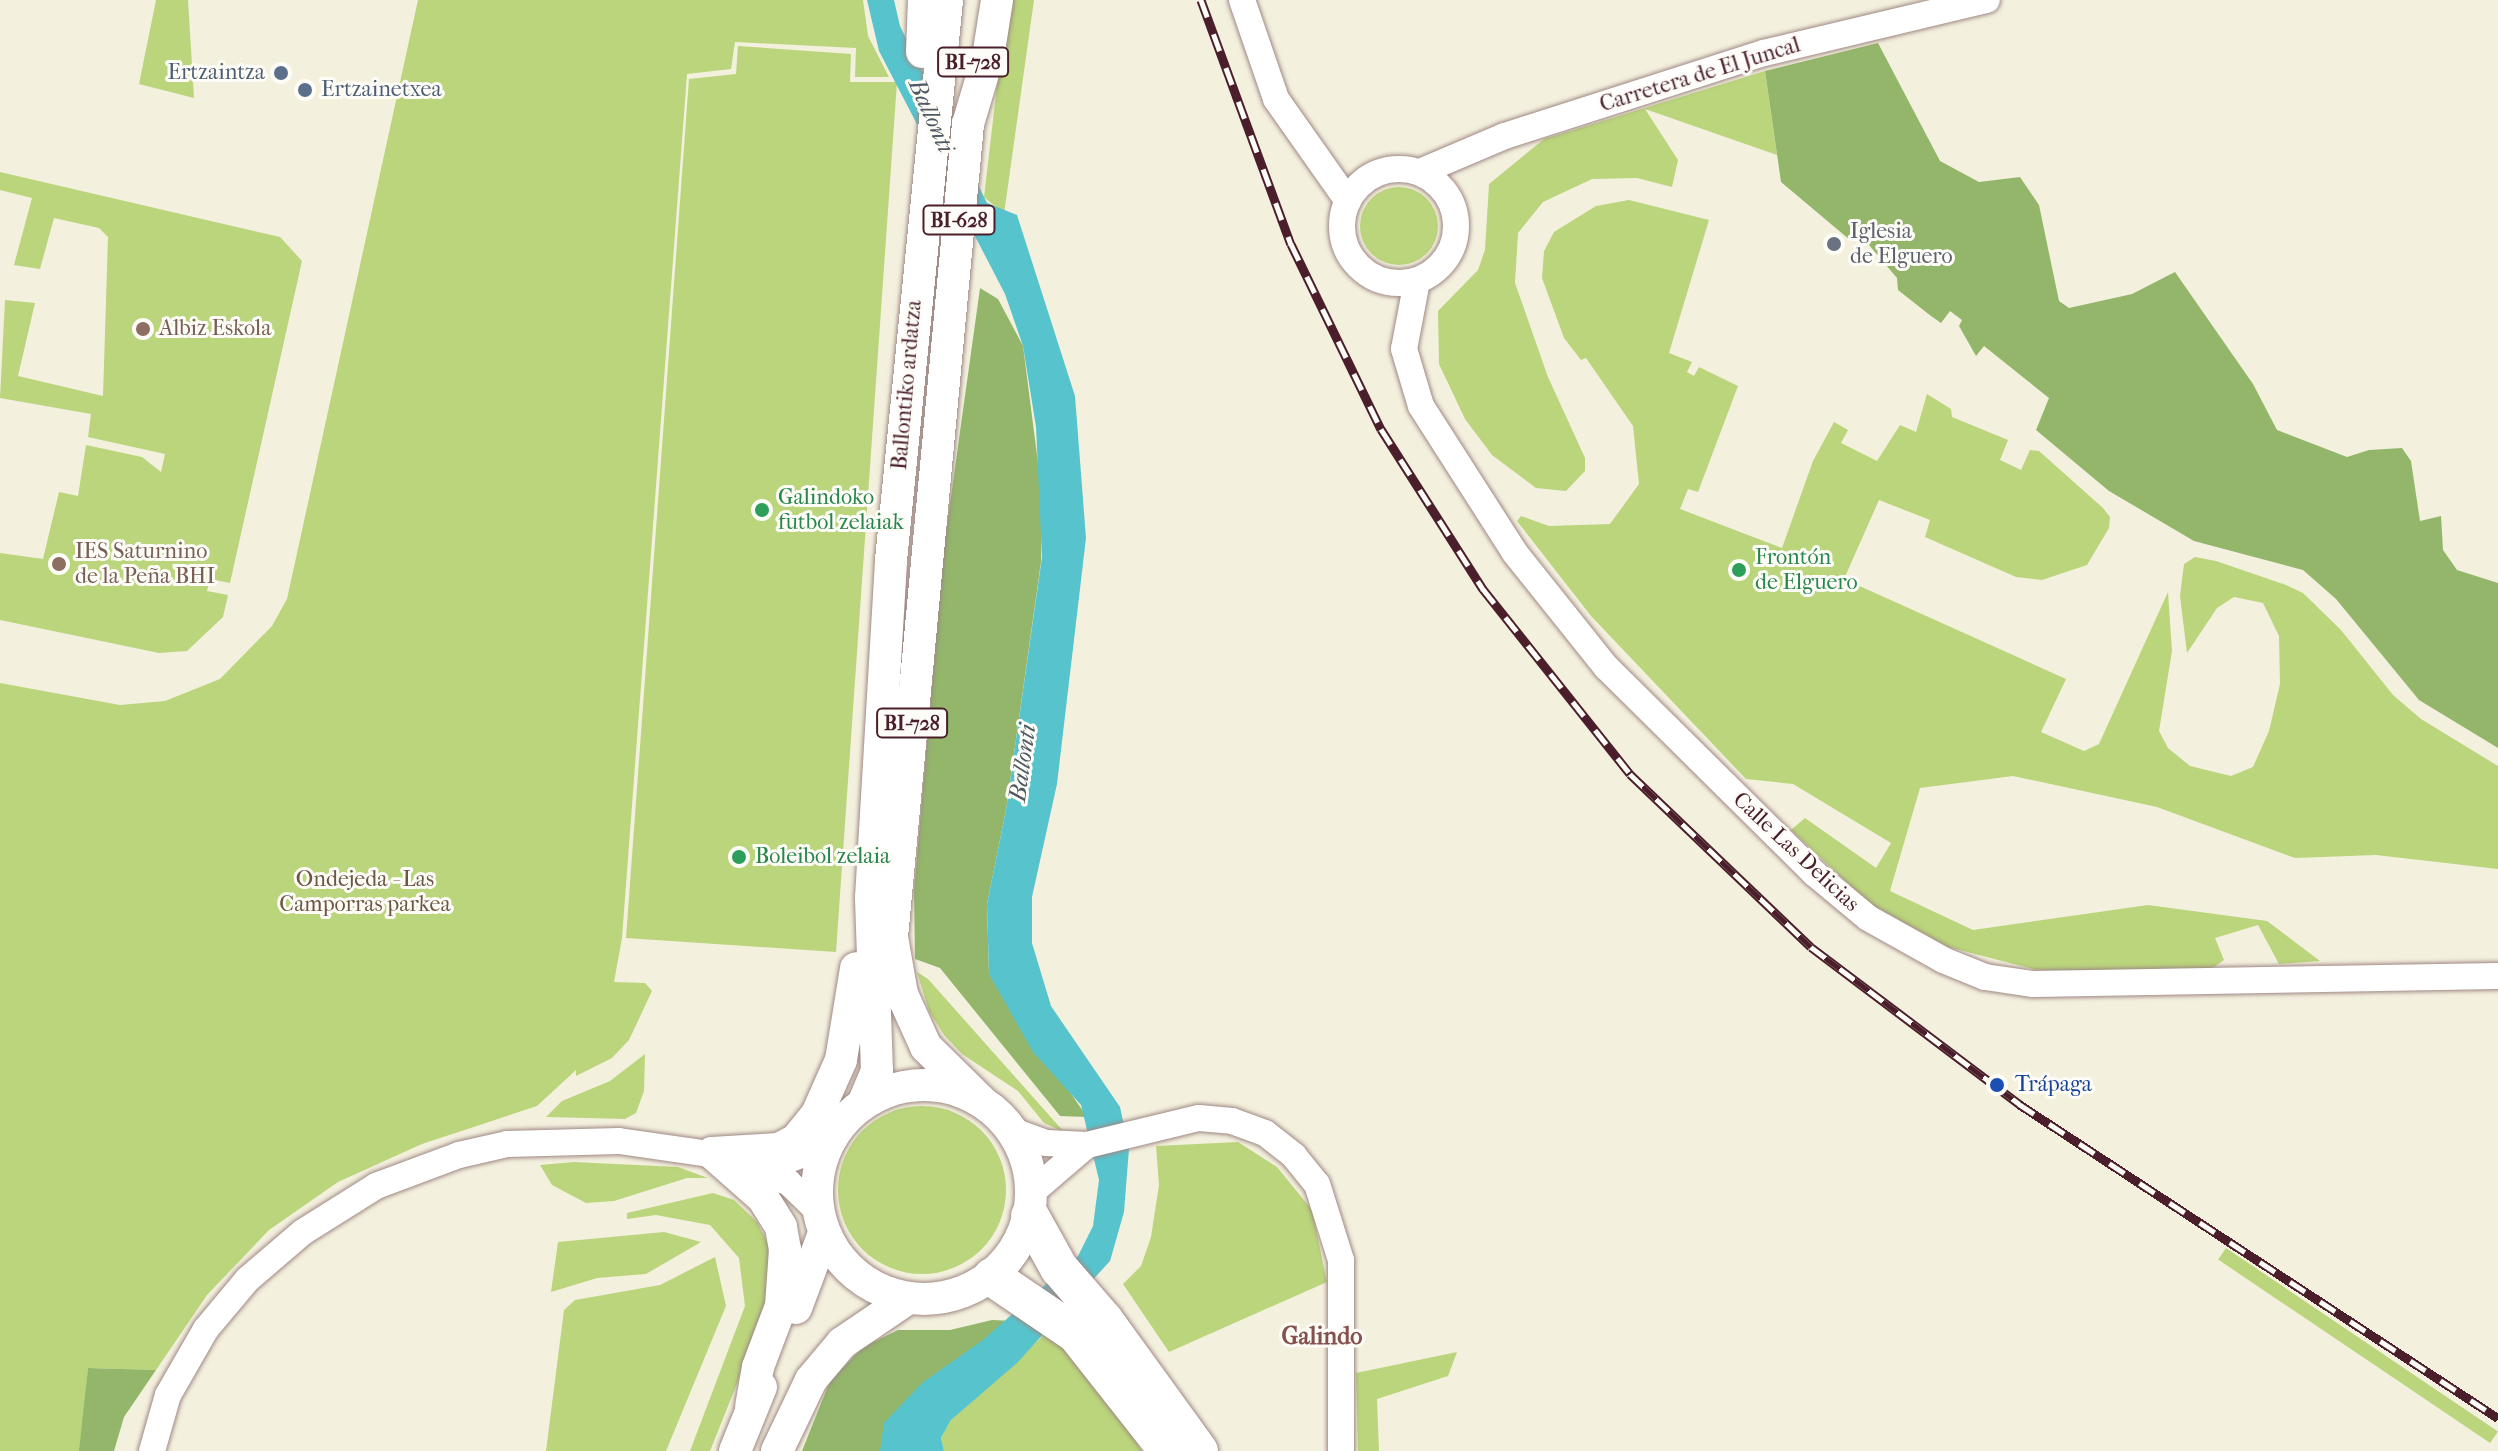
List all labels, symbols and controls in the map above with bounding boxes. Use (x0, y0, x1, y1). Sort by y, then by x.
street label: Carretera de El Juncal (1597, 32, 1803, 118)
road number: BI-728 (937, 46, 1009, 78)
place label: Ertzaintza (167, 60, 265, 86)
marker: Ertzaintza (272, 64, 290, 82)
water label: Ballonti (902, 75, 960, 157)
place label: Ertzainetxea (321, 77, 442, 103)
marker: Ertzainetxea (296, 81, 314, 99)
road number: BI-628 (921, 204, 997, 236)
place label: Iglesia de Elguero (1850, 218, 1953, 270)
marker: Iglesia de Elguero (1825, 235, 1843, 253)
street label: Ballontiko ardatza (886, 299, 928, 471)
place label: Albiz Eskola (159, 316, 271, 342)
marker: Albiz Eskola (134, 320, 152, 338)
place label: Galindoko futbol zelaiak (778, 484, 904, 536)
marker: Galindoko futbol zelaiak (753, 501, 771, 519)
place label: IES Saturnino de la Peña BHI (75, 538, 215, 590)
place label: Frontón de Elguero (1755, 544, 1858, 596)
marker: IES Saturnino de la Peña BHI (50, 555, 68, 573)
marker: Frontón de Elguero (1730, 561, 1748, 579)
road number: BI-728 (876, 707, 948, 739)
water label: Ballonti (1003, 722, 1043, 804)
street label: Calle Las Delicias (1727, 787, 1865, 917)
place label: Boleibol zelaia (755, 844, 890, 870)
marker: Boleibol zelaia (730, 848, 748, 866)
park label: Ondejeda - Las Camporras parkea (279, 866, 451, 918)
place label: Trápaga (2015, 1072, 2092, 1098)
marker: Trápaga (1986, 1074, 2008, 1096)
district label: Galindo (1282, 1323, 1362, 1351)

